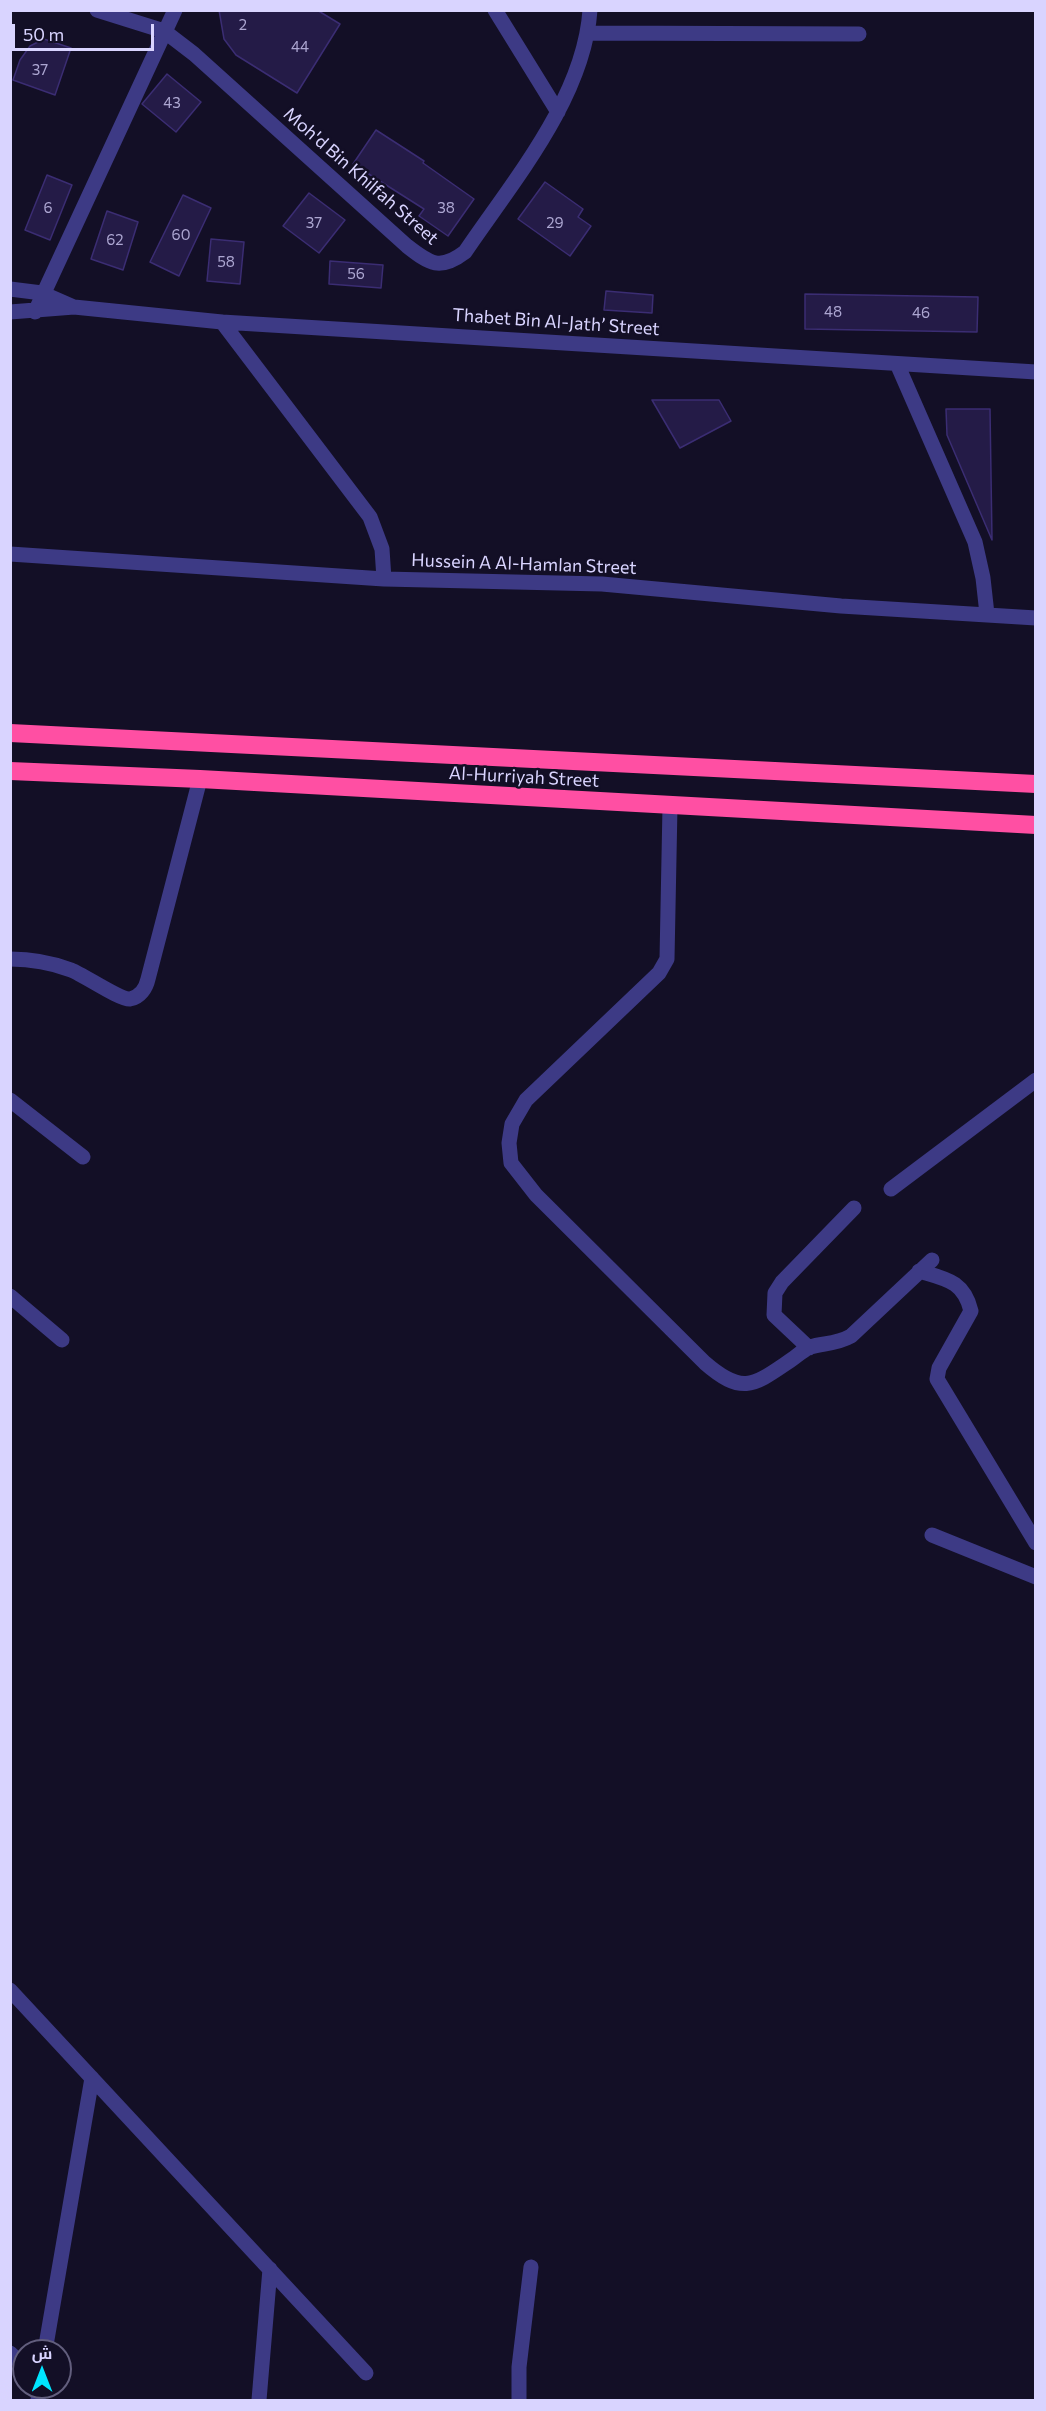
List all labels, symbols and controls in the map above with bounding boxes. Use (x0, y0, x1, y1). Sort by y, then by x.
scale bar (15, 12, 158, 50)
house number: 2 (239, 16, 247, 34)
text: 50 m (23, 23, 64, 45)
house number: 44 (291, 38, 309, 56)
house number: 37 (32, 61, 48, 79)
house number: 43 (163, 94, 181, 112)
street label: Moh'd Bin Khilfah Street (279, 103, 443, 249)
house number: 6 (43, 199, 53, 217)
house number: 38 (437, 199, 455, 217)
house number: 37 (306, 214, 322, 232)
house number: 29 (546, 214, 564, 232)
house number: 60 (172, 226, 190, 244)
house number: 62 (106, 231, 124, 249)
house number: 58 (217, 253, 235, 271)
house number: 56 (347, 265, 365, 283)
house number: 48 (824, 303, 842, 321)
street label: Thabet Bin Al-Jath’ Street (452, 304, 660, 340)
house number: 46 (912, 304, 930, 322)
street label: Hussein A Al-Hamlan Street (411, 549, 637, 579)
street label: Al-Hurriyah Street (448, 762, 600, 792)
north arrow (12, 2339, 72, 2399)
text: ش (32, 2343, 52, 2362)

